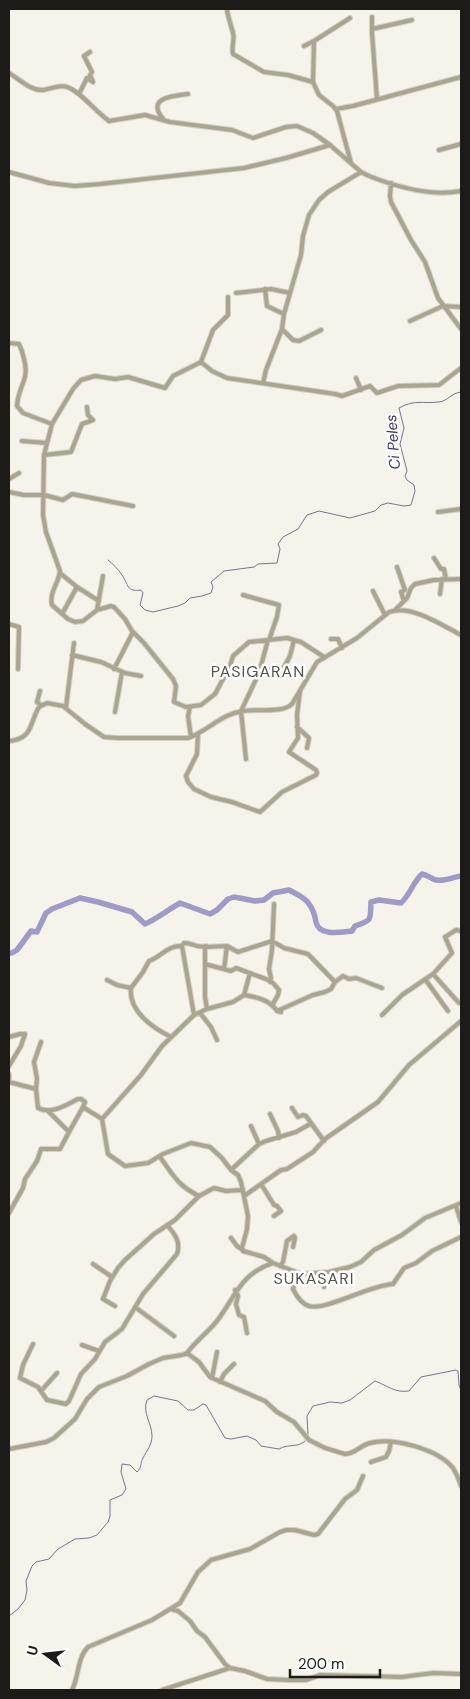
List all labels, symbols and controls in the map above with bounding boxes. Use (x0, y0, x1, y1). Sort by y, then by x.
water label: Ci Peles (381, 414, 405, 470)
district label: PASIGARAN (211, 661, 305, 682)
district label: SUKASARI (274, 1268, 354, 1289)
north arrow (20, 1629, 70, 1679)
text: U (23, 1644, 42, 1658)
scale bar (290, 1646, 380, 1678)
text: 200 m (298, 1654, 344, 1674)

